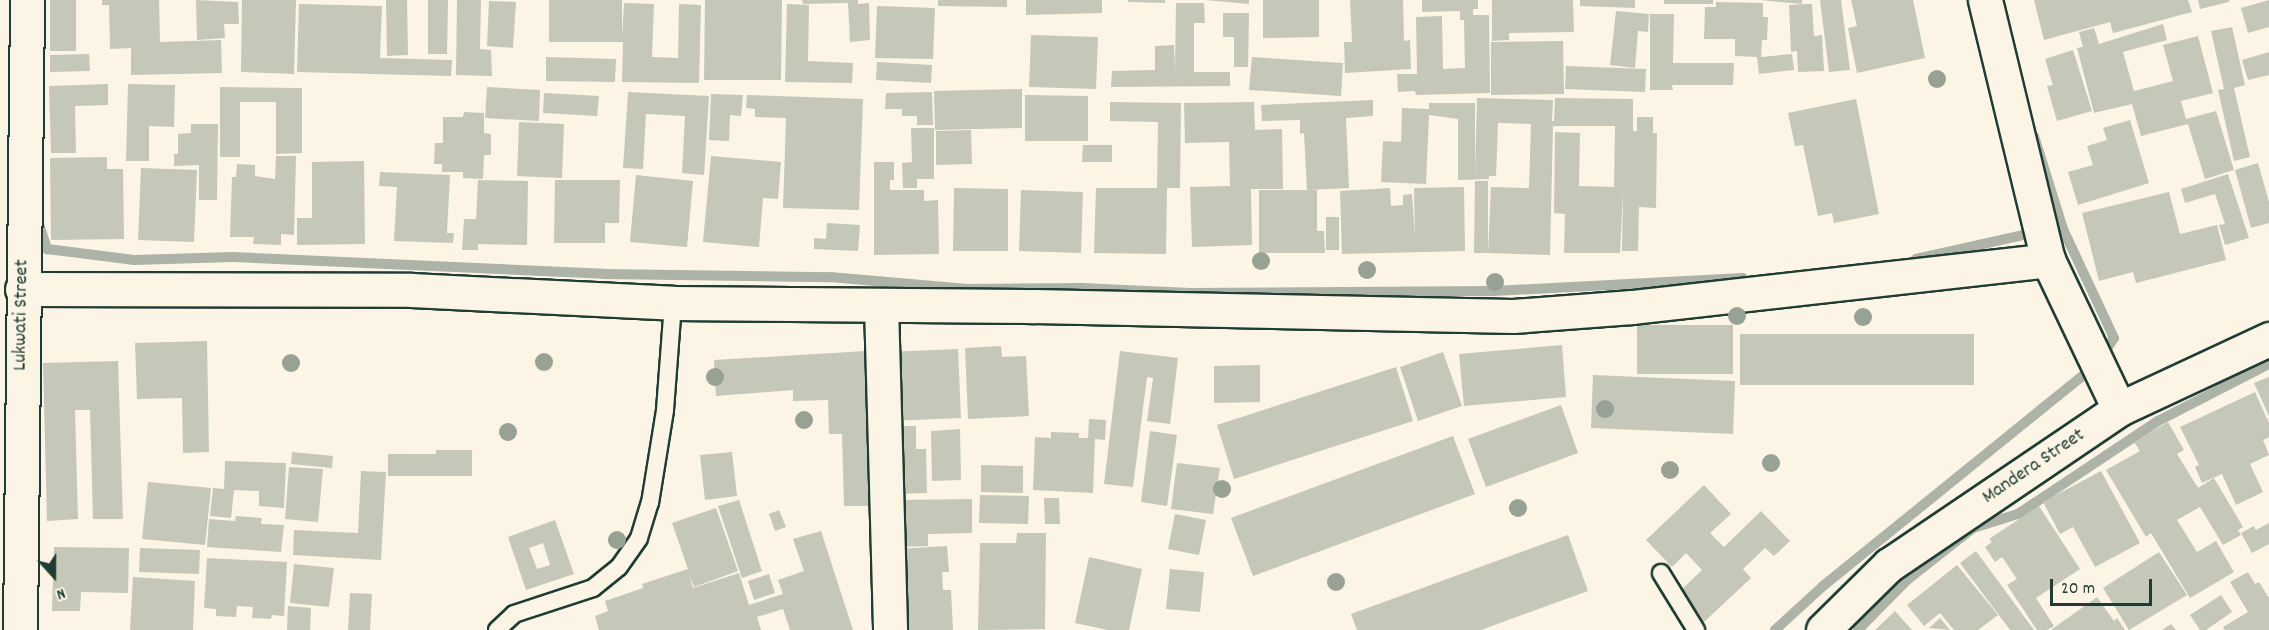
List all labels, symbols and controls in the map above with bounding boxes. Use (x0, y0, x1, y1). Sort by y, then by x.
street label: Lukwati Street (9, 259, 35, 371)
street label: Mandera Street (1978, 424, 2090, 510)
north arrow (24, 546, 84, 606)
scale bar (2053, 567, 2155, 605)
text: 20 m (2061, 577, 2095, 602)
text: N (53, 581, 68, 605)

